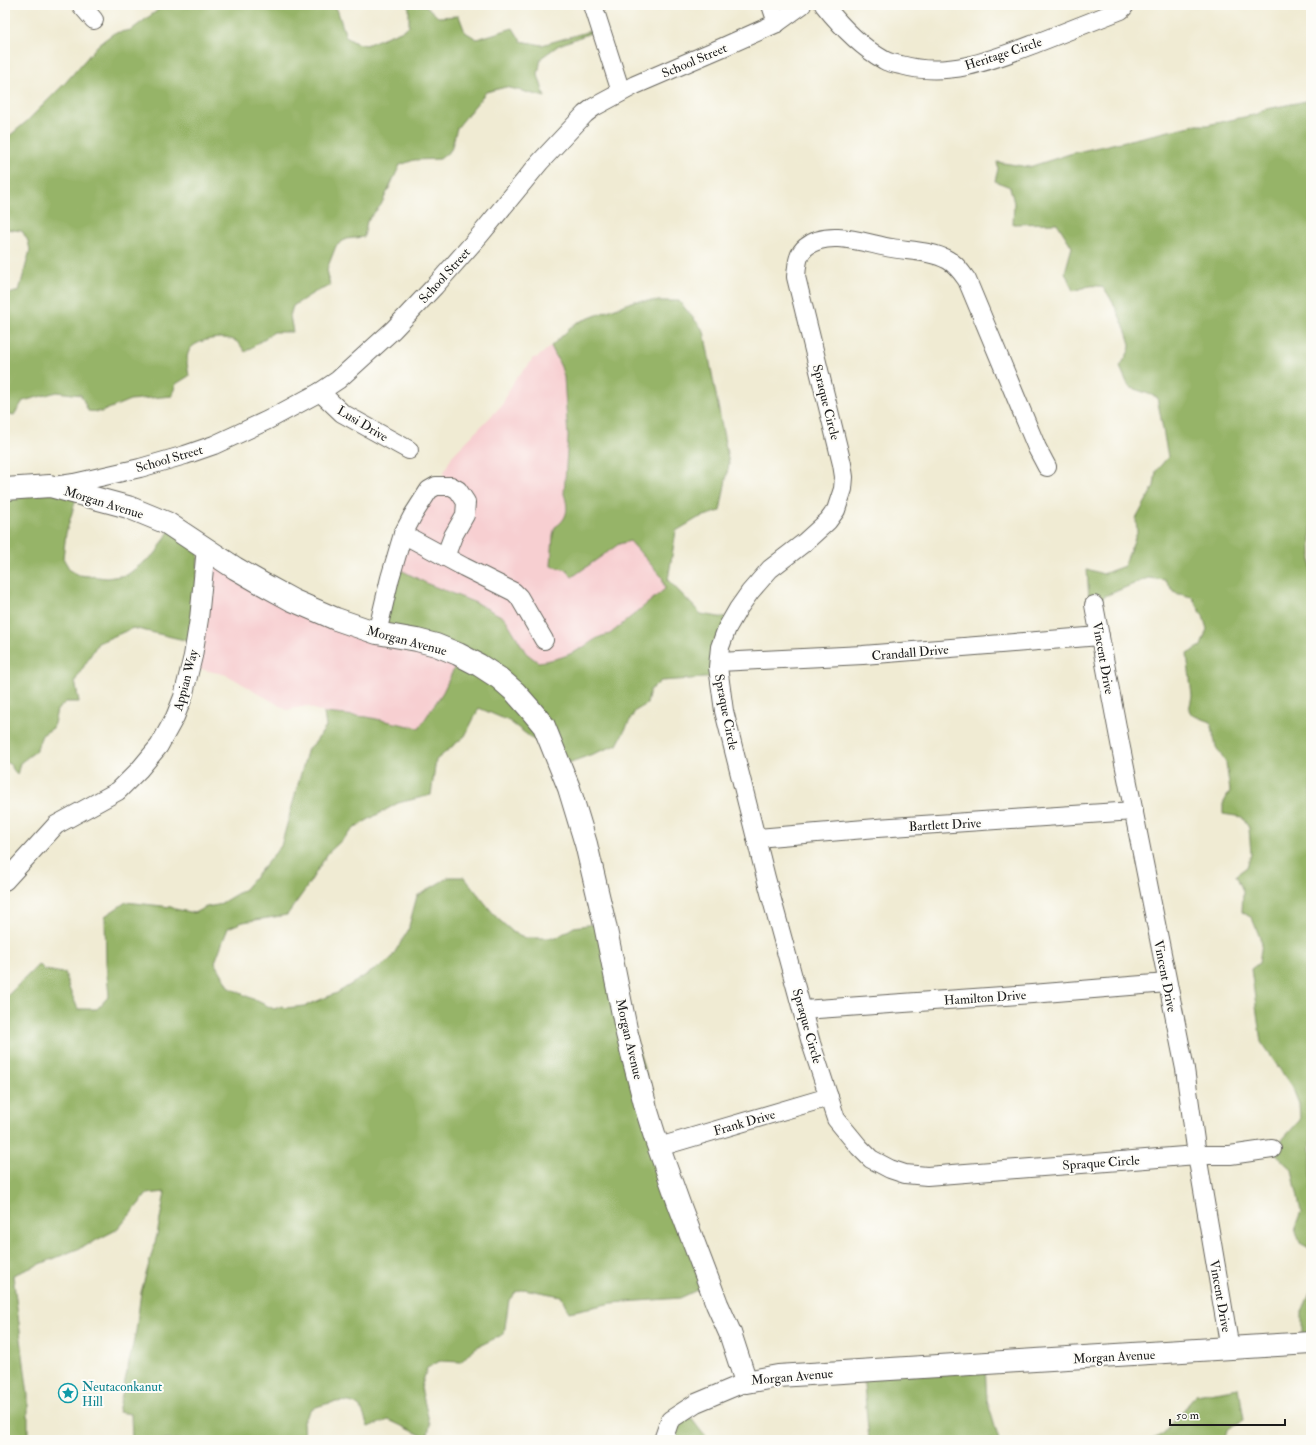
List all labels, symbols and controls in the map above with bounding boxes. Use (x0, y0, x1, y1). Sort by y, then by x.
street label: Heritage Circle (963, 34, 1044, 74)
street label: School Street (659, 40, 729, 82)
street label: School Street (416, 245, 474, 307)
street label: Spraque Circle (808, 363, 843, 442)
street label: Lusi Drive (334, 402, 391, 446)
street label: School Street (134, 442, 205, 476)
street label: Morgan Avenue (62, 483, 146, 523)
street label: Vincent Drive (1089, 621, 1117, 696)
street label: Morgan Avenue (365, 623, 449, 659)
street label: Crandall Drive (871, 642, 950, 664)
street label: Appian Way (170, 648, 203, 714)
street label: Spraque Circle (710, 673, 741, 752)
street label: Bartlett Drive (908, 815, 982, 835)
street label: Vincent Drive (1150, 939, 1180, 1014)
street label: Spraque Circle (788, 987, 826, 1066)
street label: Hamilton Drive (943, 987, 1027, 1009)
street label: Morgan Avenue (612, 997, 646, 1082)
street label: Frank Drive (712, 1106, 778, 1139)
street label: Spraque Circle (1062, 1152, 1141, 1175)
street label: Vincent Drive (1206, 1259, 1234, 1334)
street label: Morgan Avenue (1073, 1347, 1156, 1367)
street label: Morgan Avenue (750, 1365, 834, 1389)
place label: Neutaconkanut Hill (82, 1379, 162, 1410)
place icon: Neutaconkanut Hill (57, 1382, 79, 1404)
scale bar (1170, 1401, 1285, 1427)
text: 50 m (1176, 1408, 1200, 1423)

